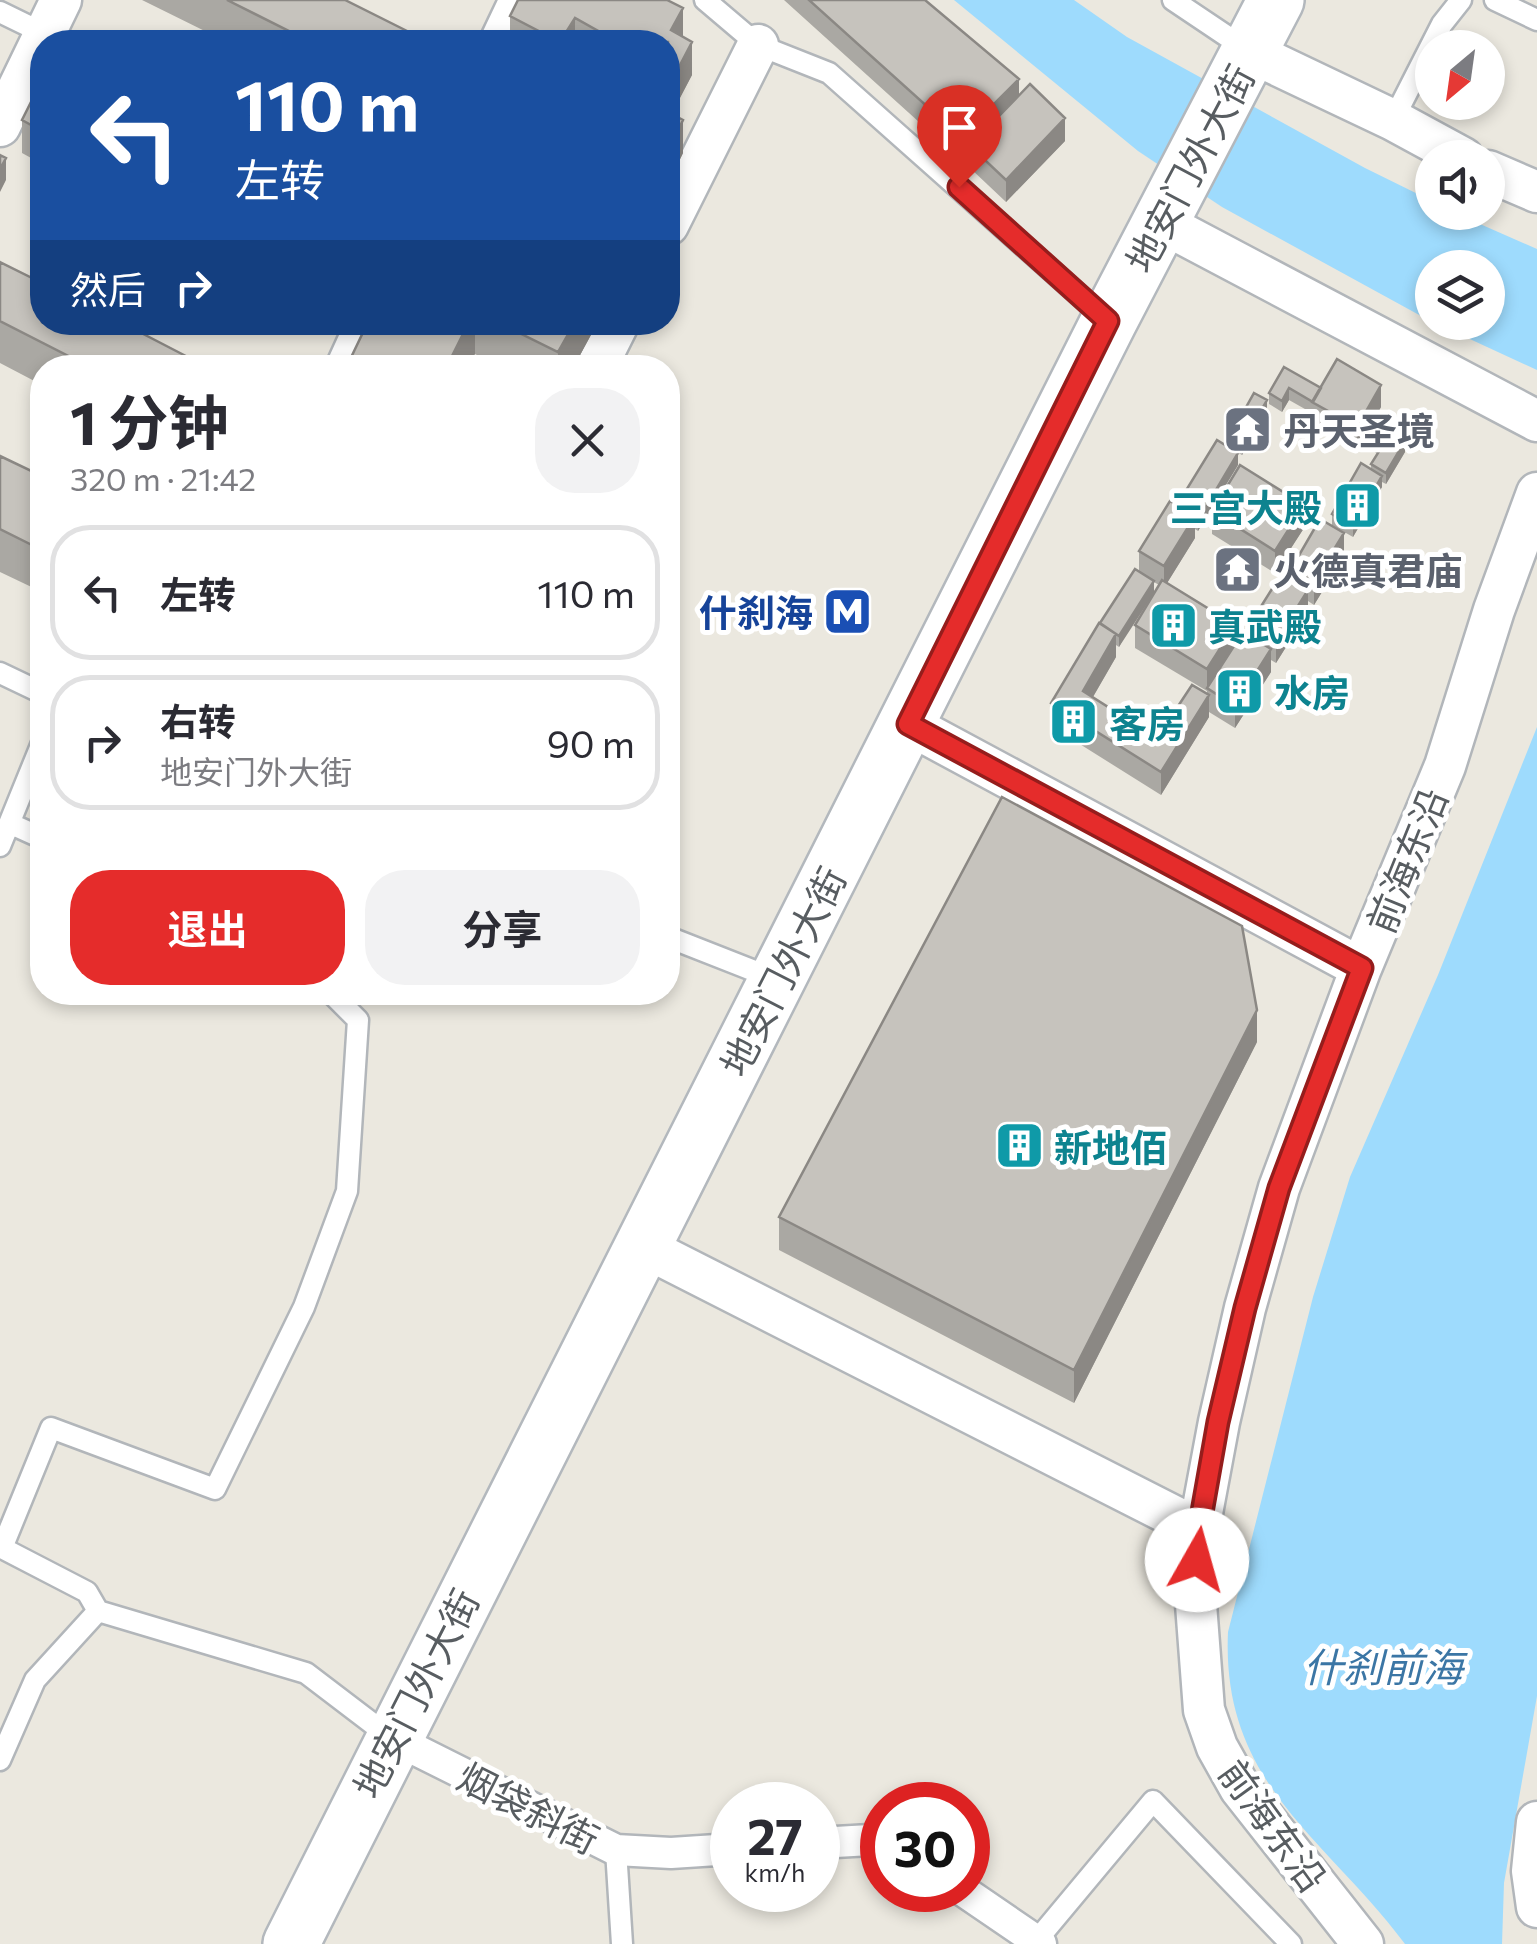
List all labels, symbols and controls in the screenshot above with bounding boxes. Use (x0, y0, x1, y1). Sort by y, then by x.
north arrow (1415, 30, 1505, 120)
map controls (1415, 30, 1505, 340)
street label: 地安门外大街 (1115, 56, 1263, 280)
text: 110 m (235, 60, 419, 145)
icon: left (70, 70, 200, 200)
pin (917, 85, 1002, 188)
icon: arrive (932, 100, 987, 155)
button: sound (1415, 140, 1505, 230)
text: 左转 (235, 151, 325, 206)
button: layers (1415, 250, 1505, 340)
icon: right (166, 260, 221, 315)
text: 然后 (70, 265, 146, 312)
text: 1 分钟 (70, 384, 229, 457)
button: close (535, 388, 640, 493)
temple icon: 丹天圣境 (1222, 403, 1274, 455)
place label: 丹天圣境 (1283, 406, 1435, 453)
text: 320 m · 21:42 (70, 458, 256, 498)
building icon: 三宫大殿 (1331, 480, 1383, 532)
place label: 三宫大殿 (1170, 483, 1322, 530)
temple icon: 火德真君庙 (1212, 543, 1264, 595)
place label: 火德真君庙 (1273, 546, 1463, 593)
icon: left (75, 565, 130, 620)
text: 110 m (537, 569, 635, 616)
text: 左转 (160, 570, 236, 617)
metro station icon: 什刹海 (822, 585, 874, 637)
place label: 什刹海 (699, 588, 813, 635)
building icon: 真武殿 (1147, 599, 1199, 651)
place label: 真武殿 (1208, 602, 1322, 649)
building icon: 水房 (1213, 665, 1265, 717)
place label: 水房 (1274, 668, 1350, 715)
building icon: 客房 (1048, 696, 1100, 748)
text: 右转 (160, 697, 236, 744)
place label: 客房 (1109, 699, 1185, 746)
icon: right (75, 715, 130, 770)
text: 90 m (547, 719, 635, 766)
text: 地安门外大街 (160, 751, 352, 791)
street label: 前海东沿 (1356, 781, 1456, 939)
street label: 地安门外大街 (709, 859, 855, 1083)
button: 退出 (70, 870, 345, 985)
button: 分享 (365, 870, 640, 985)
building icon: 新地佰 (993, 1120, 1045, 1172)
place label: 新地佰 (1054, 1123, 1168, 1170)
position arrow (1145, 1508, 1249, 1612)
street label: 地安门外大街 (342, 1581, 488, 1805)
water label: 什刹前海 (1303, 1641, 1468, 1690)
street label: 前海东沿 (1210, 1750, 1338, 1900)
street label: 烟袋斜街 (451, 1752, 607, 1862)
speed limit sign: 30 (860, 1782, 990, 1912)
text: 27 (747, 1804, 803, 1865)
text: km/h (745, 1857, 805, 1887)

